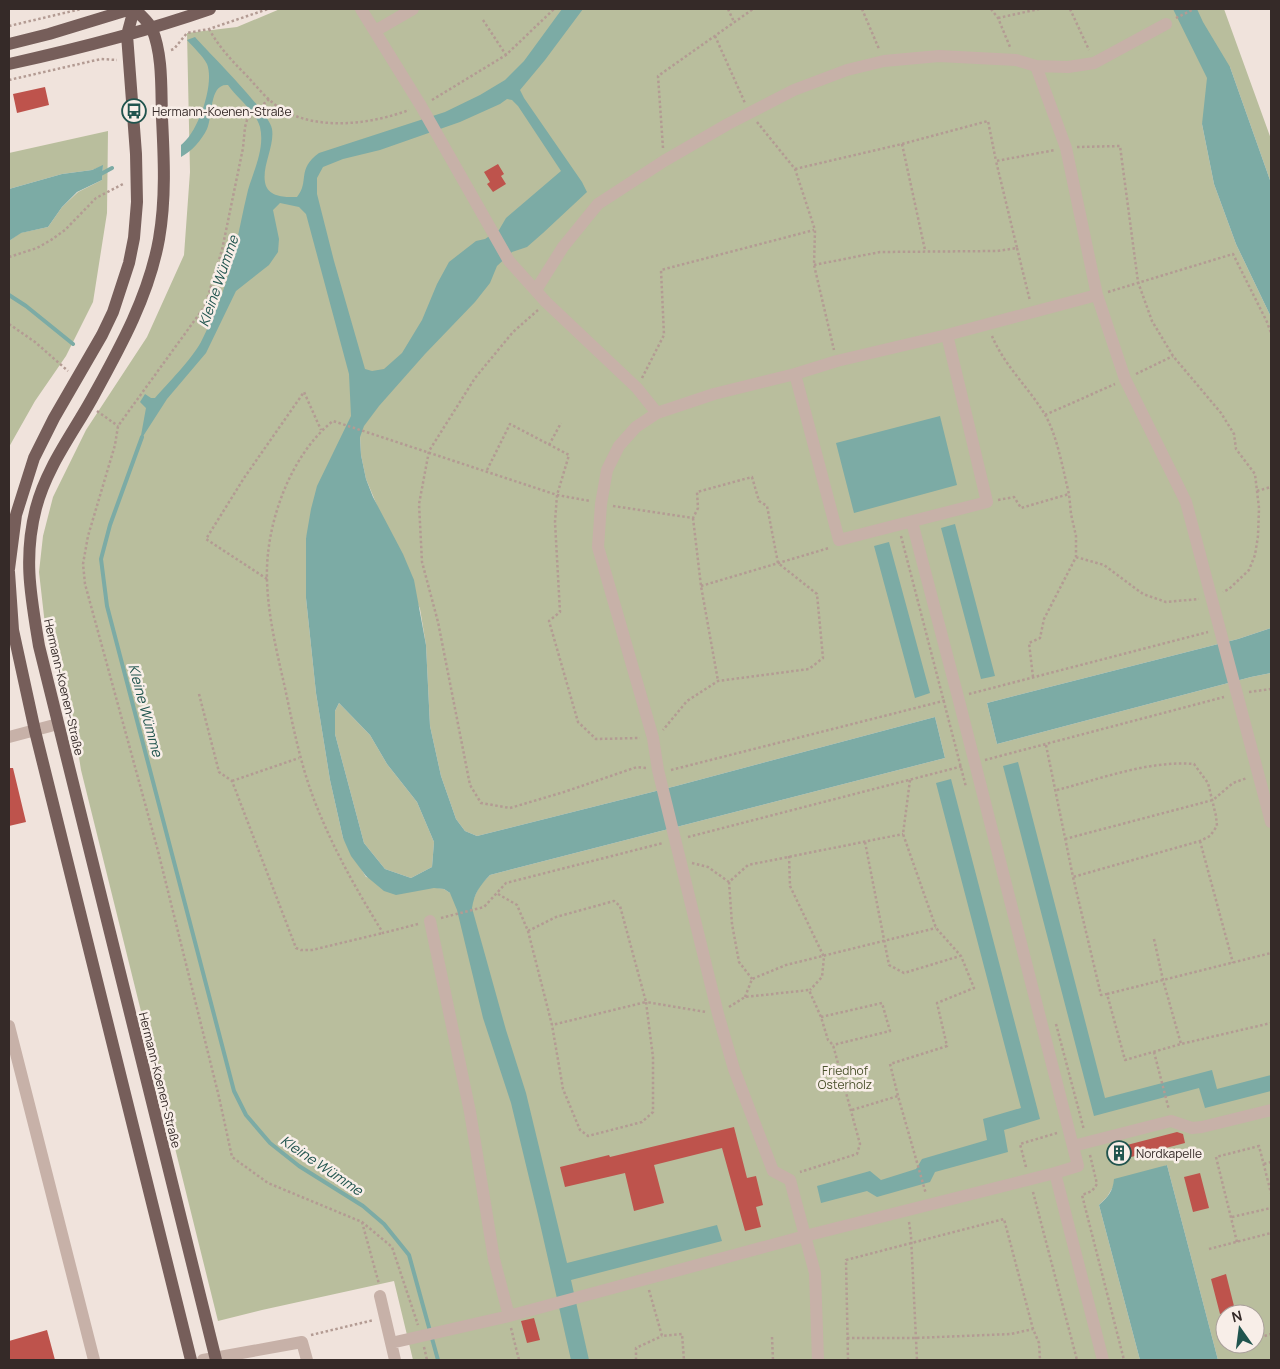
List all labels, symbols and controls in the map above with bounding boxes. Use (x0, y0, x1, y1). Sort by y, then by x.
bus stop icon: Hermann-Koenen-Straße (121, 98, 147, 124)
place label: Hermann-Koenen-Straße (152, 103, 292, 120)
water label: Kleine Wümme (194, 232, 243, 329)
street label: Hermann-Koenen-Straße (40, 617, 88, 757)
water label: Kleine Wümme (125, 662, 168, 759)
street label: Hermann-Koenen-Straße (135, 1010, 185, 1150)
park label: Friedhof Osterholz (818, 1062, 872, 1093)
water label: Kleine Wümme (277, 1131, 367, 1200)
building icon: Nordkapelle (1106, 1140, 1132, 1166)
place label: Nordkapelle (1136, 1145, 1202, 1162)
north arrow (1215, 1304, 1265, 1354)
text: N (1230, 1305, 1244, 1326)

